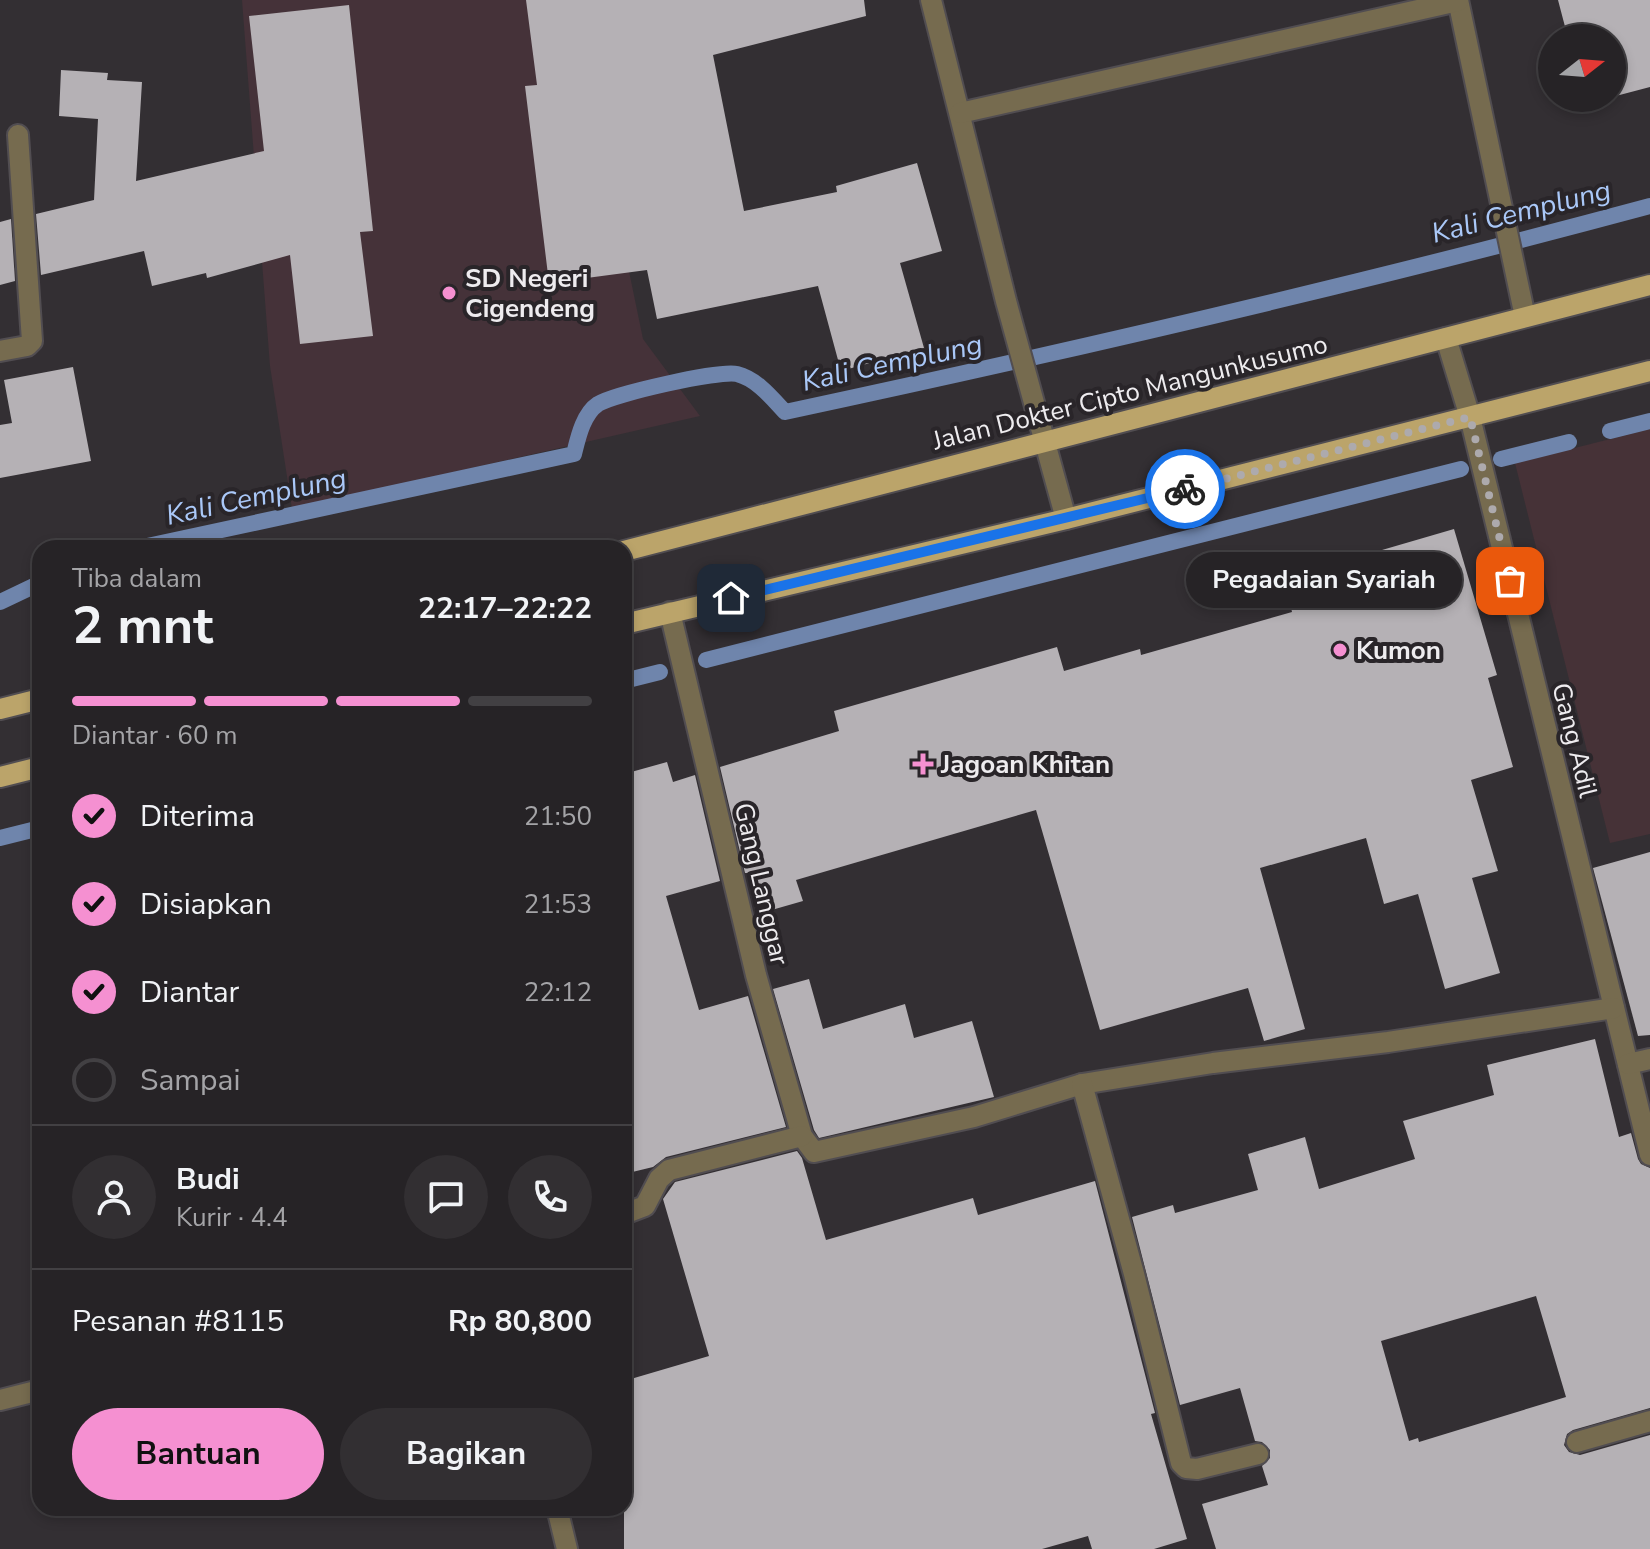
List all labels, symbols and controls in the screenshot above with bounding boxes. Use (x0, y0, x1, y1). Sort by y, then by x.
north arrow (1538, 24, 1626, 112)
map controls (1538, 24, 1626, 112)
water label: Kali Cemplung (1428, 171, 1615, 253)
place label: SD Negeri Cigendeng (465, 261, 595, 326)
marker: SD Negeri Cigendeng (440, 284, 458, 302)
water label: Kali Cemplung (798, 325, 986, 401)
street label: Jalan Dokter Cipto Mangunkusumo (928, 326, 1331, 459)
courier (1145, 449, 1225, 529)
water label: Kali Cemplung (162, 459, 350, 535)
icon: bike (1163, 467, 1207, 511)
pin (1476, 547, 1544, 615)
callout: Pegadaian Syariah (1186, 553, 1462, 609)
icon: bag (1488, 559, 1532, 603)
text: Tiba dalam (72, 561, 202, 596)
text: Pegadaian Syariah (1212, 562, 1436, 597)
pin (697, 564, 765, 632)
icon: home (709, 576, 753, 620)
text: 22:17–22:22 (418, 588, 592, 629)
text: 2 mnt (72, 590, 213, 661)
place label: Kumon (1356, 633, 1441, 668)
marker: Kumon (1331, 641, 1349, 659)
street label: Gang Adil (1543, 679, 1606, 801)
text: Diantar · 60 m (72, 718, 238, 753)
place label: Jagoan Khitan (940, 747, 1110, 782)
marker: Jagoan Khitan (912, 753, 934, 775)
icon: check (72, 794, 116, 838)
text: Diterima (140, 796, 255, 837)
text: 21:50 (524, 799, 592, 834)
street label: Gang Langgar (726, 800, 797, 969)
icon: check (72, 882, 116, 926)
text: Disiapkan (140, 884, 272, 925)
text: 21:53 (524, 887, 592, 922)
icon: check (72, 970, 116, 1014)
text: Diantar (140, 972, 239, 1013)
text: 22:12 (524, 975, 592, 1010)
text: Sampai (140, 1060, 240, 1101)
button: person (72, 1155, 156, 1239)
button: chat (404, 1155, 488, 1239)
button: phone (508, 1155, 592, 1239)
text: Budi (176, 1159, 240, 1200)
text: Kurir · 4.4 (176, 1200, 288, 1235)
text: Pesanan #8115 (72, 1301, 284, 1342)
text: Rp 80,800 (448, 1301, 592, 1342)
button: Bantuan (72, 1408, 324, 1500)
button: Bagikan (340, 1408, 592, 1500)

